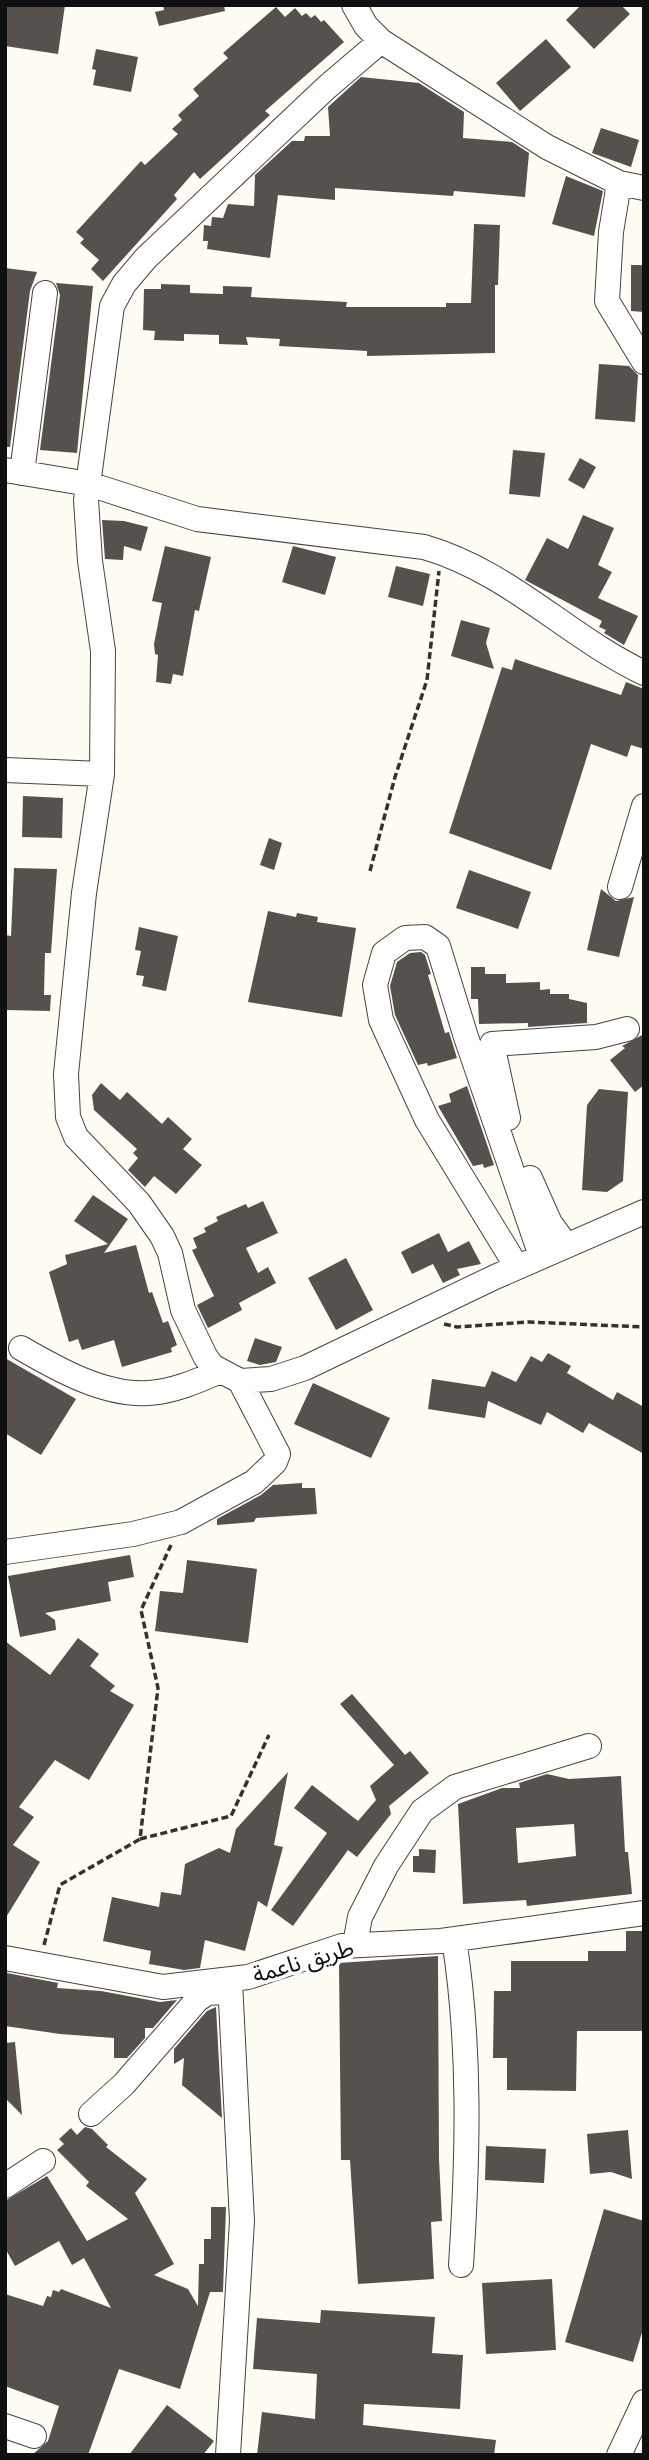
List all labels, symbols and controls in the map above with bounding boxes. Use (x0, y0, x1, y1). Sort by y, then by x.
street label: طريق ناعمة (249, 1931, 358, 1994)

